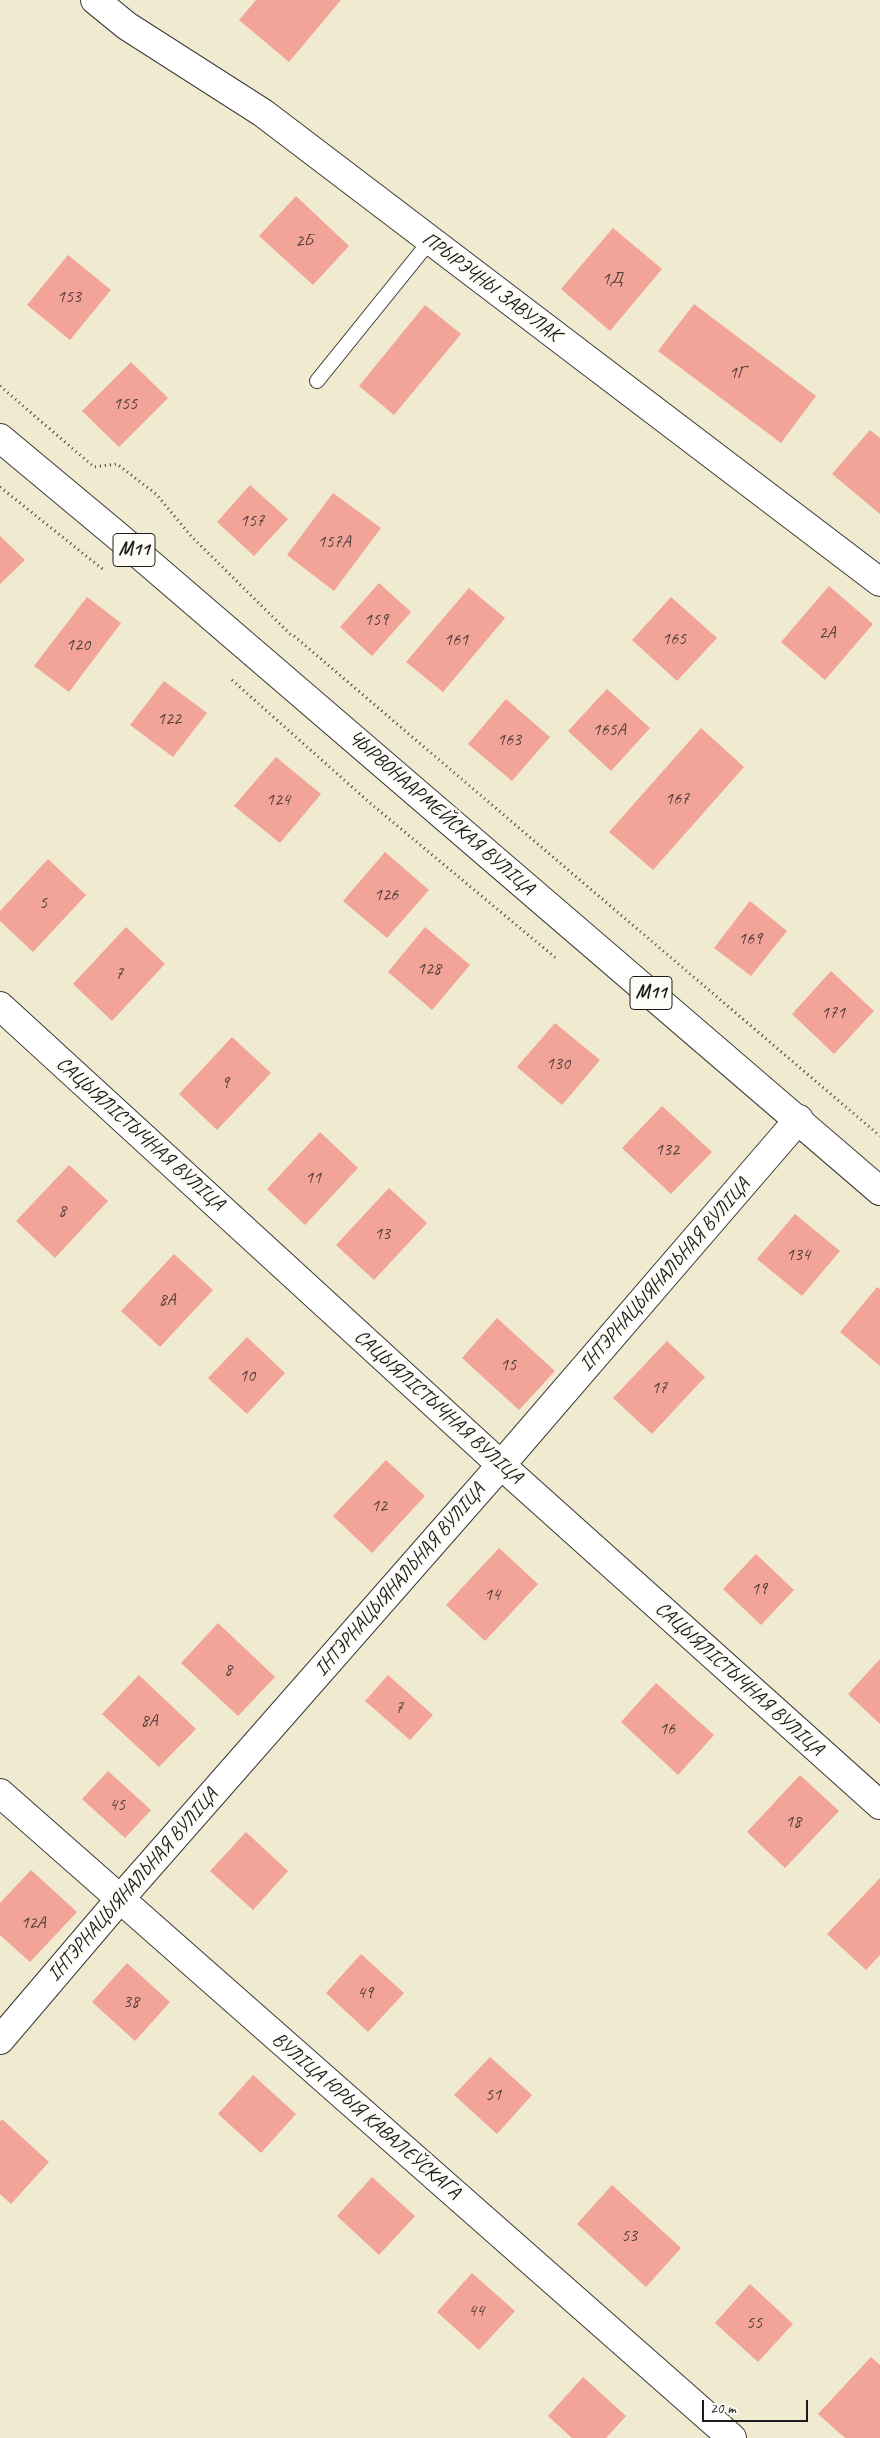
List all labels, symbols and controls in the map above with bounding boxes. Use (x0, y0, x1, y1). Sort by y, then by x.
street label: ПРЫРЭЧНЫ ЗАВУЛАК (417, 227, 565, 347)
house number: 2Б (295, 230, 313, 252)
house number: 1Д (601, 268, 623, 290)
house number: 153 (57, 286, 81, 308)
house number: 1Г (729, 362, 745, 384)
house number: 155 (113, 393, 137, 415)
house number: 157 (240, 510, 264, 532)
house number: 157А (317, 531, 351, 553)
road number: М11 (113, 534, 155, 566)
house number: 159 (364, 609, 388, 631)
house number: 2А (818, 622, 836, 644)
house number: 165 (662, 628, 686, 650)
house number: 161 (444, 629, 468, 651)
house number: 120 (66, 634, 90, 656)
house number: 122 (157, 708, 181, 730)
house number: 165А (592, 719, 626, 741)
street label: ЧЫРВОНААРМЕЙСКАЯ ВУЛІЦА (343, 726, 539, 900)
house number: 163 (497, 729, 521, 751)
house number: 167 (665, 788, 689, 810)
house number: 124 (266, 789, 290, 811)
house number: 126 (374, 884, 398, 906)
house number: 5 (39, 892, 47, 914)
house number: 169 (738, 928, 762, 950)
house number: 128 (417, 958, 441, 980)
house number: 7 (115, 963, 123, 985)
road number: М11 (630, 976, 672, 1010)
house number: 171 (821, 1002, 845, 1024)
street label: САЦЫЯЛІСТЫЧНАЯ ВУЛІЦА (51, 1052, 229, 1216)
house number: 130 (546, 1053, 570, 1075)
house number: 9 (221, 1072, 229, 1094)
house number: 132 (655, 1139, 679, 1161)
house number: 11 (305, 1167, 321, 1189)
street label: ІНТЭРНАЦЫЯНАЛЬНАЯ ВУЛІЦА (575, 1174, 755, 1376)
house number: 8 (58, 1200, 66, 1222)
house number: 13 (374, 1223, 390, 1245)
house number: 134 (786, 1244, 810, 1266)
house number: 8А (158, 1289, 176, 1311)
street label: САЦЫЯЛІСТЫЧНАЯ ВУЛІЦА (349, 1325, 527, 1489)
house number: 15 (500, 1354, 516, 1376)
house number: 10 (239, 1365, 255, 1387)
house number: 17 (651, 1377, 667, 1399)
street label: ІНТЭРНАЦЫЯНАЛЬНАЯ ВУЛІЦА (310, 1479, 490, 1681)
house number: 12 (371, 1495, 387, 1517)
house number: 19 (751, 1578, 767, 1600)
house number: 14 (484, 1584, 500, 1606)
street label: САЦЫЯЛІСТЫЧНАЯ ВУЛІЦА (650, 1597, 828, 1761)
house number: 8 (224, 1659, 232, 1681)
house number: 7 (395, 1697, 403, 1719)
house number: 8А (140, 1710, 158, 1732)
house number: 16 (659, 1718, 675, 1740)
street label: ІНТЭРНАЦЫЯНАЛЬНАЯ ВУЛІЦА (43, 1784, 223, 1986)
house number: 45 (109, 1794, 125, 1816)
house number: 18 (785, 1811, 801, 1833)
house number: 12А (20, 1912, 46, 1934)
house number: 49 (357, 1982, 373, 2004)
house number: 38 (123, 1991, 139, 2013)
street label: ВУЛІЦА ЮРЫЯ КАВАЛЕЎСКАГА (267, 2028, 465, 2204)
house number: 51 (485, 2084, 501, 2106)
house number: 53 (621, 2225, 637, 2247)
house number: 44 (468, 2300, 484, 2322)
house number: 55 (746, 2312, 762, 2334)
scale bar (705, 2390, 811, 2422)
text: 20 m (710, 2399, 736, 2418)

